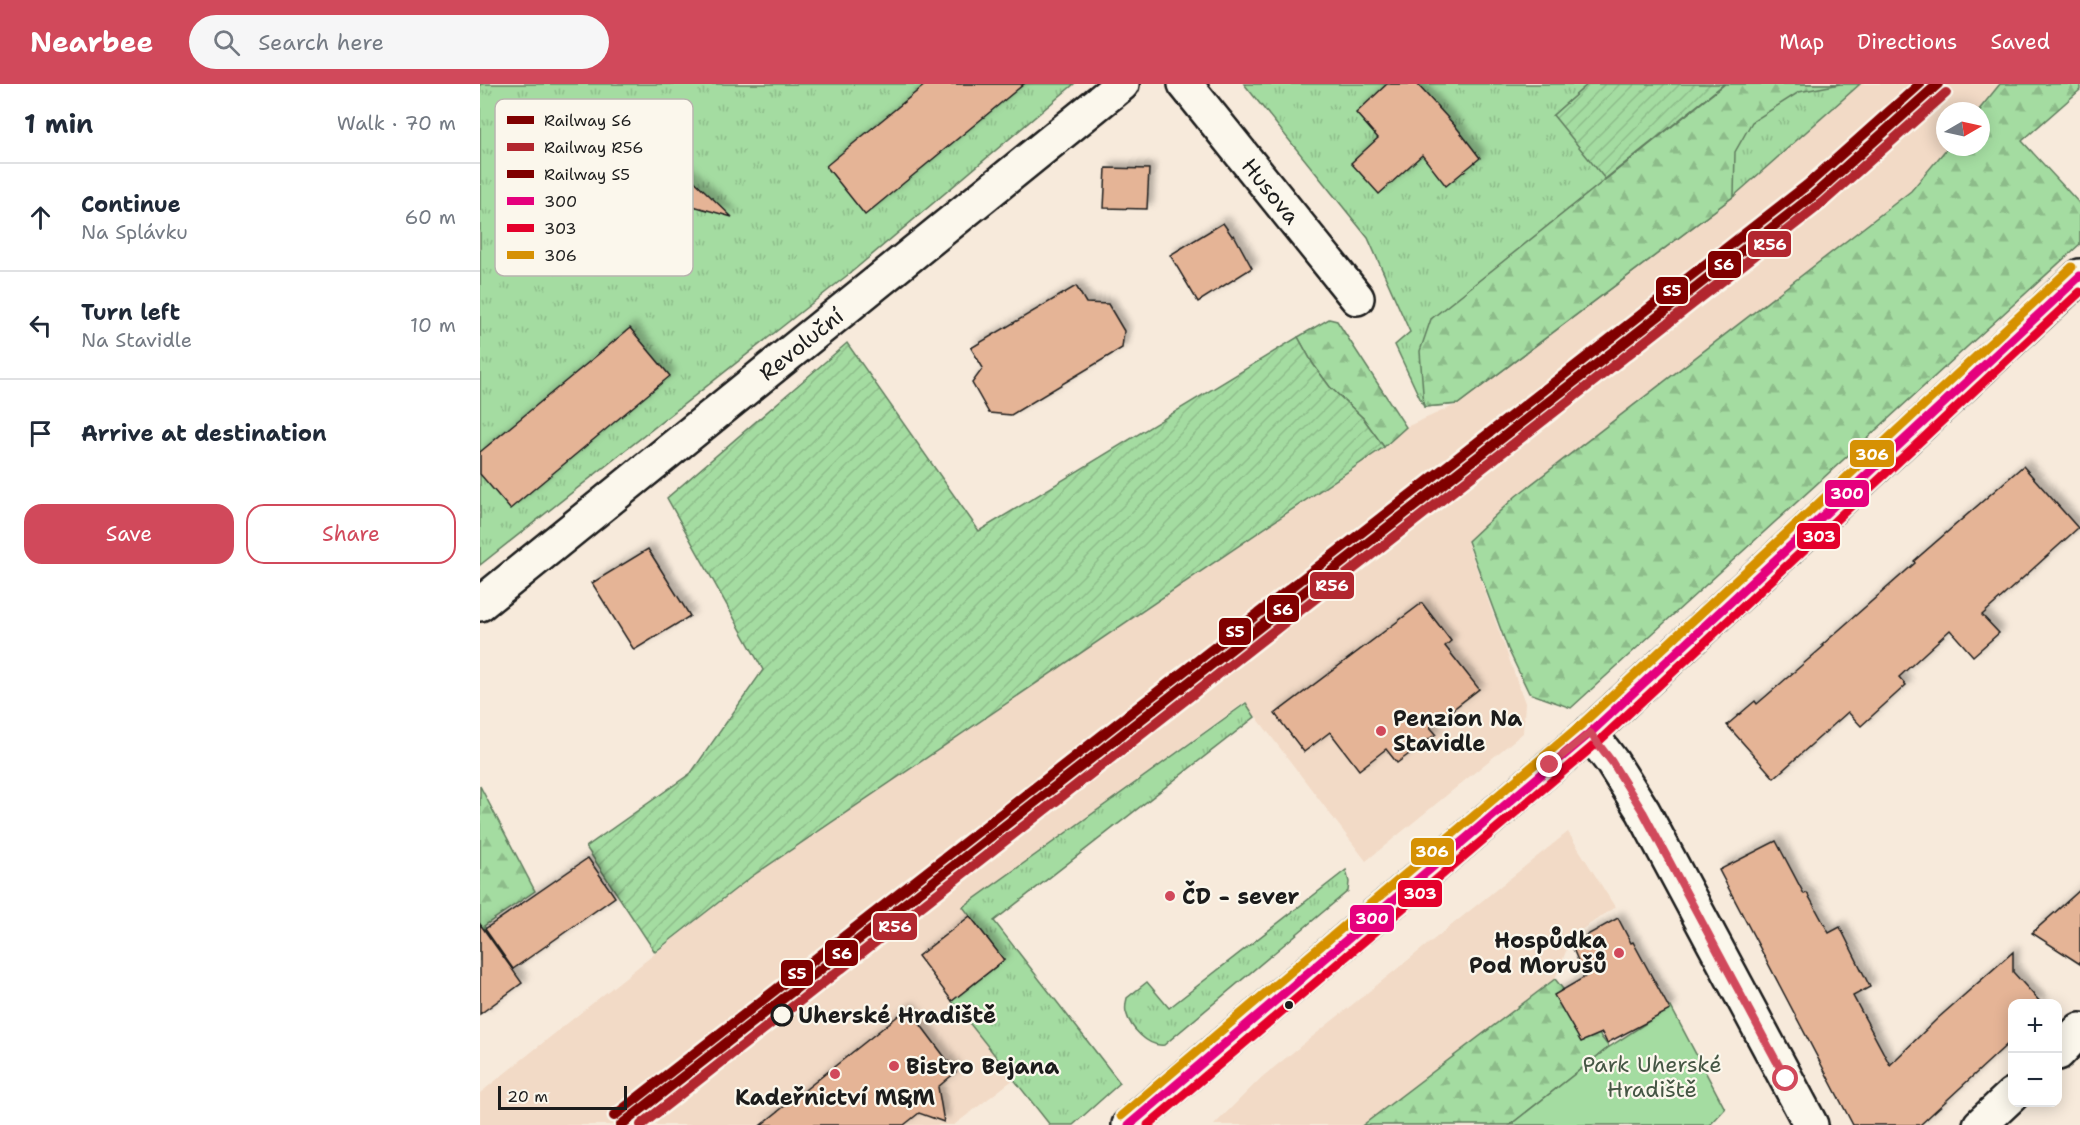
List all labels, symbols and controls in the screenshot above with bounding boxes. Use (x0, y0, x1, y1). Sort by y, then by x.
search box (189, 15, 609, 69)
text: Nearbee (30, 23, 153, 61)
icon: search (210, 26, 243, 59)
text: Search here (258, 28, 384, 57)
text: Map (1779, 28, 1824, 56)
text: Directions (1857, 28, 1957, 56)
text: Saved (1990, 28, 2050, 56)
legend (495, 99, 693, 276)
north arrow (1936, 102, 1990, 156)
text: 1 min (24, 106, 93, 141)
text: Walk · 70 m (337, 110, 456, 136)
text: Railway S6 (544, 110, 632, 131)
text: Railway R56 (544, 137, 643, 158)
street label: Husova (1235, 152, 1306, 231)
text: Railway S5 (544, 164, 630, 185)
text: Continue (81, 190, 181, 219)
text: 300 (544, 191, 577, 212)
icon: ahead (24, 201, 57, 234)
text: 60 m (404, 204, 456, 230)
text: 303 (544, 218, 577, 239)
text: Na Splávku (81, 219, 188, 245)
line badge: R56 (1747, 230, 1792, 258)
text: R56 (1753, 234, 1787, 255)
text: 306 (544, 245, 577, 266)
line badge: S6 (1707, 250, 1742, 279)
text: S6 (1714, 254, 1734, 275)
line badge: S5 (1655, 276, 1689, 305)
text: S5 (1662, 280, 1682, 301)
text: Turn left (81, 298, 180, 327)
street label: Revoluční (753, 302, 849, 387)
icon: left (24, 309, 57, 342)
text: 10 m (410, 312, 456, 338)
text: Na Stavidle (81, 327, 192, 353)
icon: arrive (24, 417, 57, 450)
text: Arrive at destination (81, 419, 327, 448)
line badge: 306 (1849, 439, 1895, 468)
text: 306 (1855, 444, 1889, 465)
line badge: 300 (1824, 479, 1870, 508)
text: 300 (1830, 483, 1864, 504)
button: Save (24, 504, 234, 564)
button: Share (246, 504, 456, 564)
line badge: 303 (1796, 522, 1841, 550)
text: 303 (1802, 526, 1836, 547)
line badge: R56 (1309, 571, 1355, 600)
text: R56 (1315, 575, 1349, 596)
line badge: S6 (1266, 594, 1300, 623)
text: S6 (1273, 599, 1293, 620)
line badge: S5 (1218, 617, 1252, 646)
text: S5 (1225, 621, 1245, 642)
place label: Penzion Na Stavidle (1393, 704, 1522, 758)
marker: Penzion Na Stavidle (1374, 724, 1388, 738)
route end (1536, 751, 1562, 777)
line badge: 306 (1410, 837, 1455, 866)
text: 306 (1415, 841, 1449, 862)
line badge: 303 (1397, 879, 1443, 908)
place label: ČD - sever (1182, 880, 1300, 911)
text: 303 (1403, 883, 1437, 904)
marker: ČD - sever (1163, 889, 1177, 903)
line badge: 300 (1349, 904, 1395, 933)
text: 300 (1355, 908, 1389, 929)
line badge: R56 (872, 912, 918, 941)
text: R56 (878, 916, 912, 937)
place label: Hospůdka Pod Morušů (1469, 926, 1607, 980)
line badge: S6 (824, 939, 859, 967)
text: S6 (832, 943, 852, 964)
marker: Hospůdka Pod Morušů (1612, 946, 1626, 960)
line badge: S5 (780, 959, 814, 987)
text: S5 (787, 963, 807, 984)
unlabelled marker (1283, 999, 1295, 1011)
map controls (2008, 999, 2062, 1107)
button: + (2008, 999, 2062, 1053)
place label: Uherské Hradiště (798, 1001, 996, 1030)
marker: Uherské Hradiště (771, 1004, 793, 1026)
park label: Park Uherské Hradiště (1582, 1050, 1722, 1104)
place label: Bistro Bejana (906, 1052, 1059, 1081)
button: − (2008, 1053, 2062, 1107)
marker: Bistro Bejana (887, 1059, 901, 1073)
route start (1772, 1065, 1798, 1091)
marker: Kadeřnictví M&M (828, 1067, 842, 1081)
scale bar (498, 1083, 627, 1110)
place label: Kadeřnictví M&M (735, 1083, 935, 1112)
text: 20 m (507, 1086, 548, 1107)

